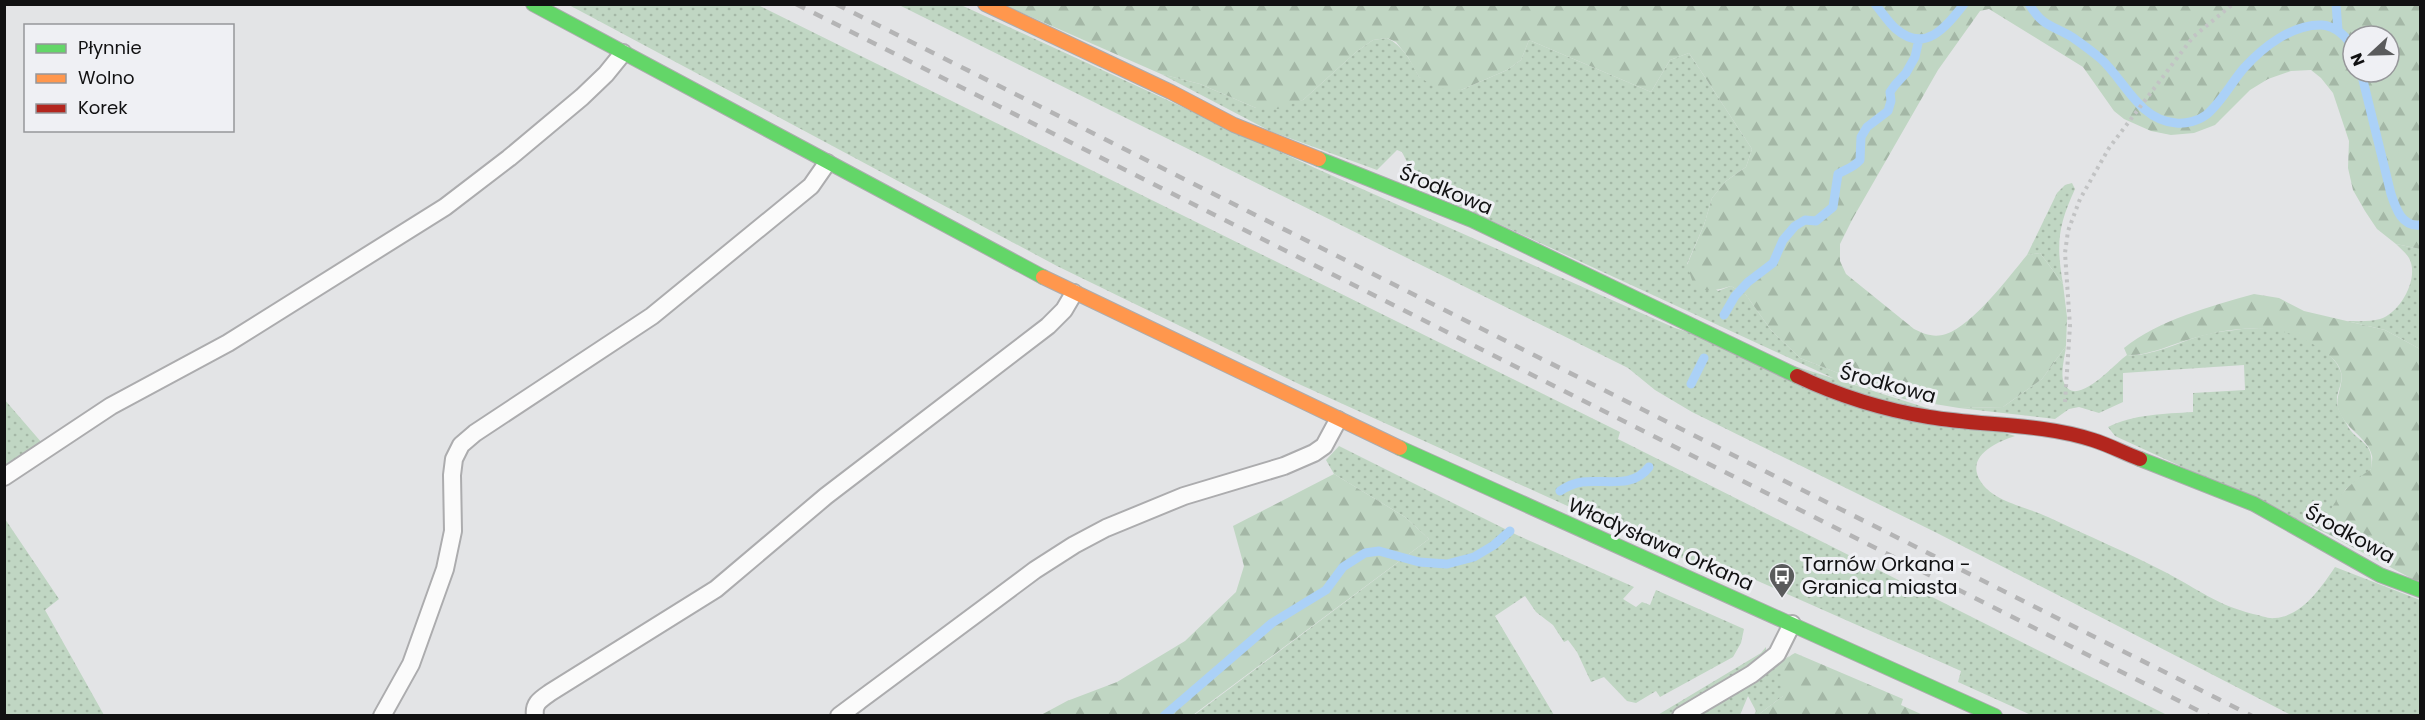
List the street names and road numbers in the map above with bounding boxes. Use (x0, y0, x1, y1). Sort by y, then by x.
street label: Środkowa (1395, 159, 1497, 221)
street label: Środkowa (1837, 358, 1939, 410)
street label: Władysława Orkana (1564, 490, 1758, 598)
street label: Środkowa (2300, 498, 2400, 570)

